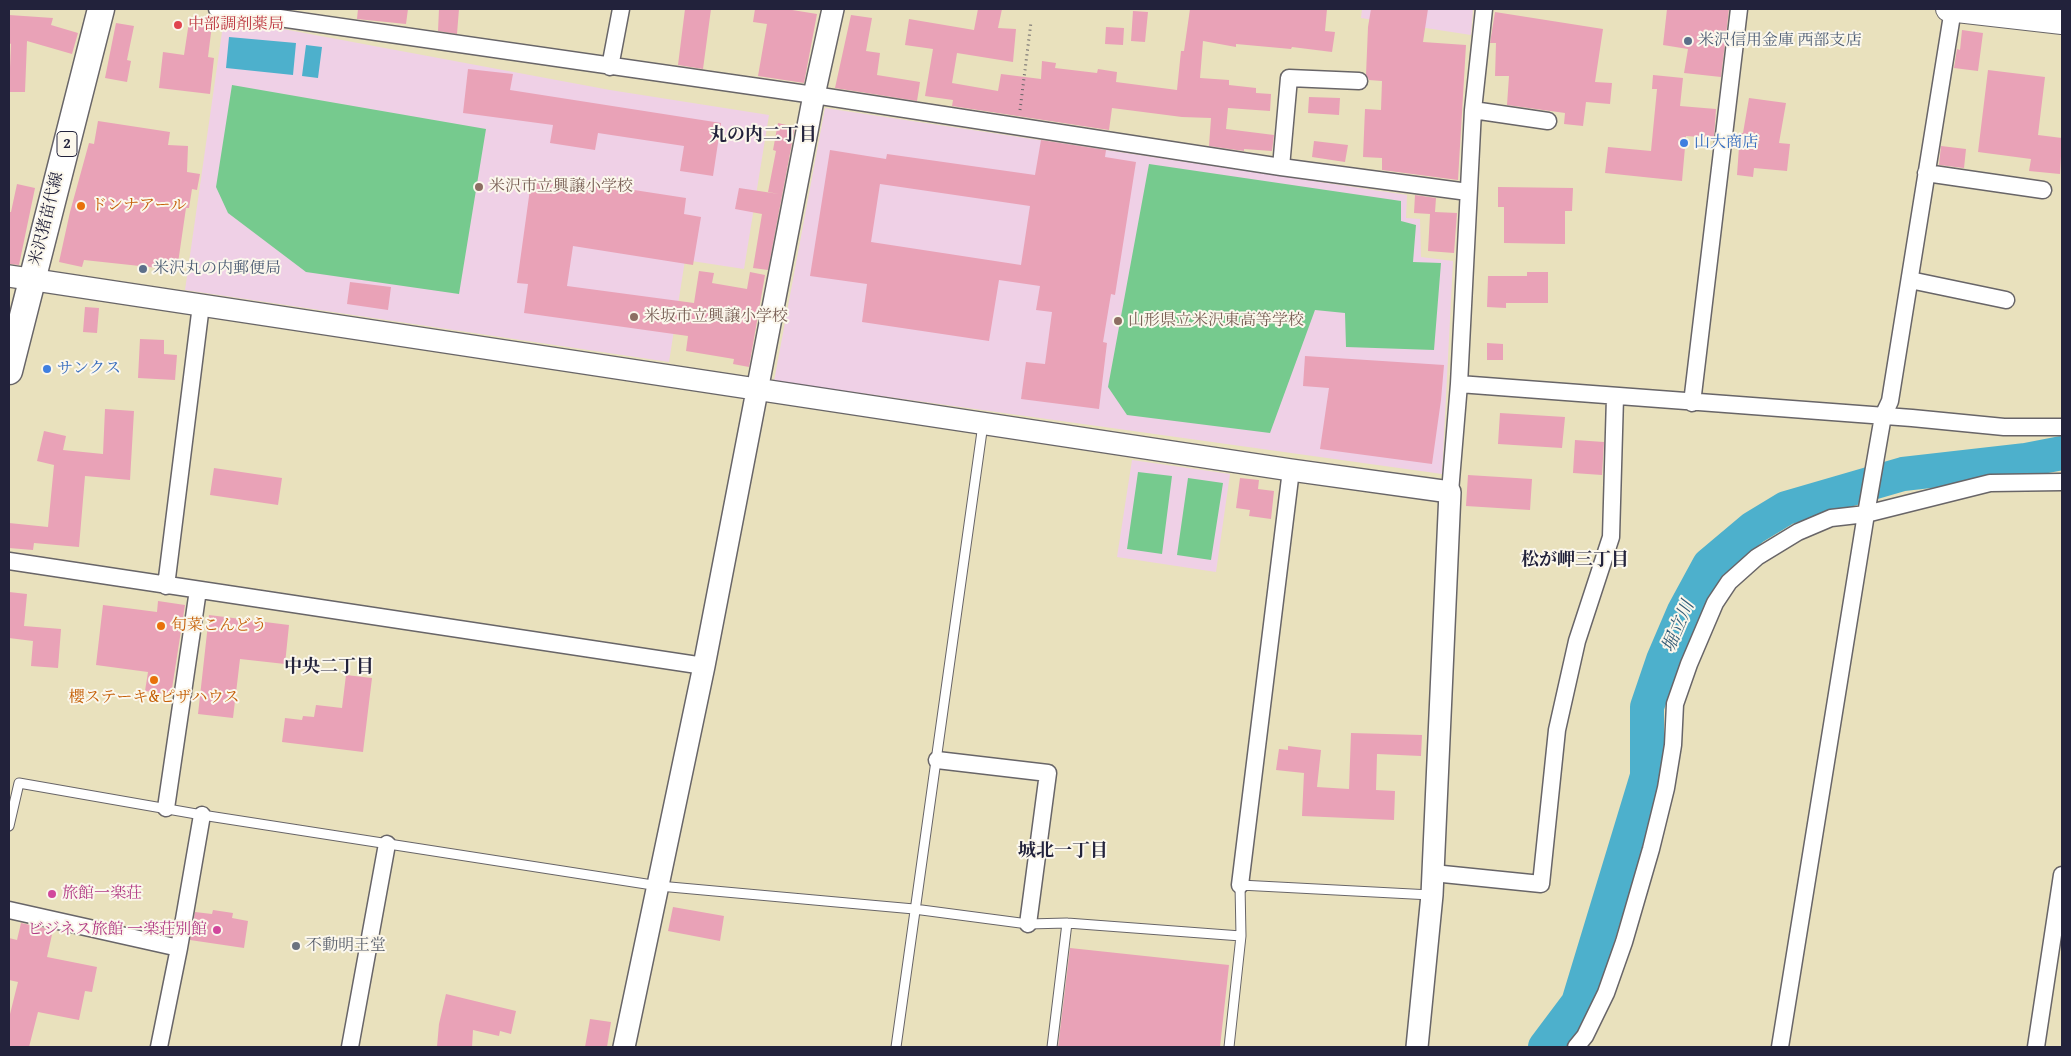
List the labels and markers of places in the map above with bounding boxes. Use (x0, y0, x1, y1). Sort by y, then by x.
place label: 中部調剤薬局 (188, 15, 284, 35)
marker: 中部調剤薬局 (172, 19, 184, 31)
place label: 米沢信用金庫 西部支店 (1698, 31, 1862, 51)
marker: 米沢信用金庫 西部支店 (1682, 35, 1694, 47)
place label: 山大商店 (1694, 133, 1758, 153)
marker: 山大商店 (1678, 137, 1690, 149)
place label: 米沢市立興譲小学校 (489, 177, 633, 197)
marker: 米沢市立興譲小学校 (473, 181, 485, 193)
place label: ドンナアール (91, 196, 187, 216)
marker: ドンナアール (75, 200, 87, 212)
place label: 米沢丸の内郵便局 (153, 259, 281, 279)
marker: 米沢丸の内郵便局 (137, 263, 149, 275)
place label: 米坂市立興譲小学校 (644, 307, 788, 327)
marker: 米坂市立興譲小学校 (628, 311, 640, 323)
place label: 山形県立米沢東高等学校 (1128, 311, 1304, 331)
marker: 山形県立米沢東高等学校 (1112, 315, 1124, 327)
place label: サンクス (57, 359, 121, 379)
marker: サンクス (41, 363, 53, 375)
place label: 旬菜こんどう (171, 616, 267, 636)
marker: 旬菜こんどう (155, 620, 167, 632)
marker: 櫻ステーキ&ピザハウス (148, 674, 160, 686)
place label: 櫻ステーキ&ピザハウス (69, 688, 239, 708)
place label: 旅館一楽荘 (62, 884, 142, 904)
marker: 旅館一楽荘 (46, 888, 58, 900)
place label: ビジネス旅館 一楽荘別館 (27, 920, 207, 940)
marker: ビジネス旅館 一楽荘別館 (211, 924, 223, 936)
place label: 不動明王堂 (306, 936, 386, 956)
marker: 不動明王堂 (290, 940, 302, 952)

